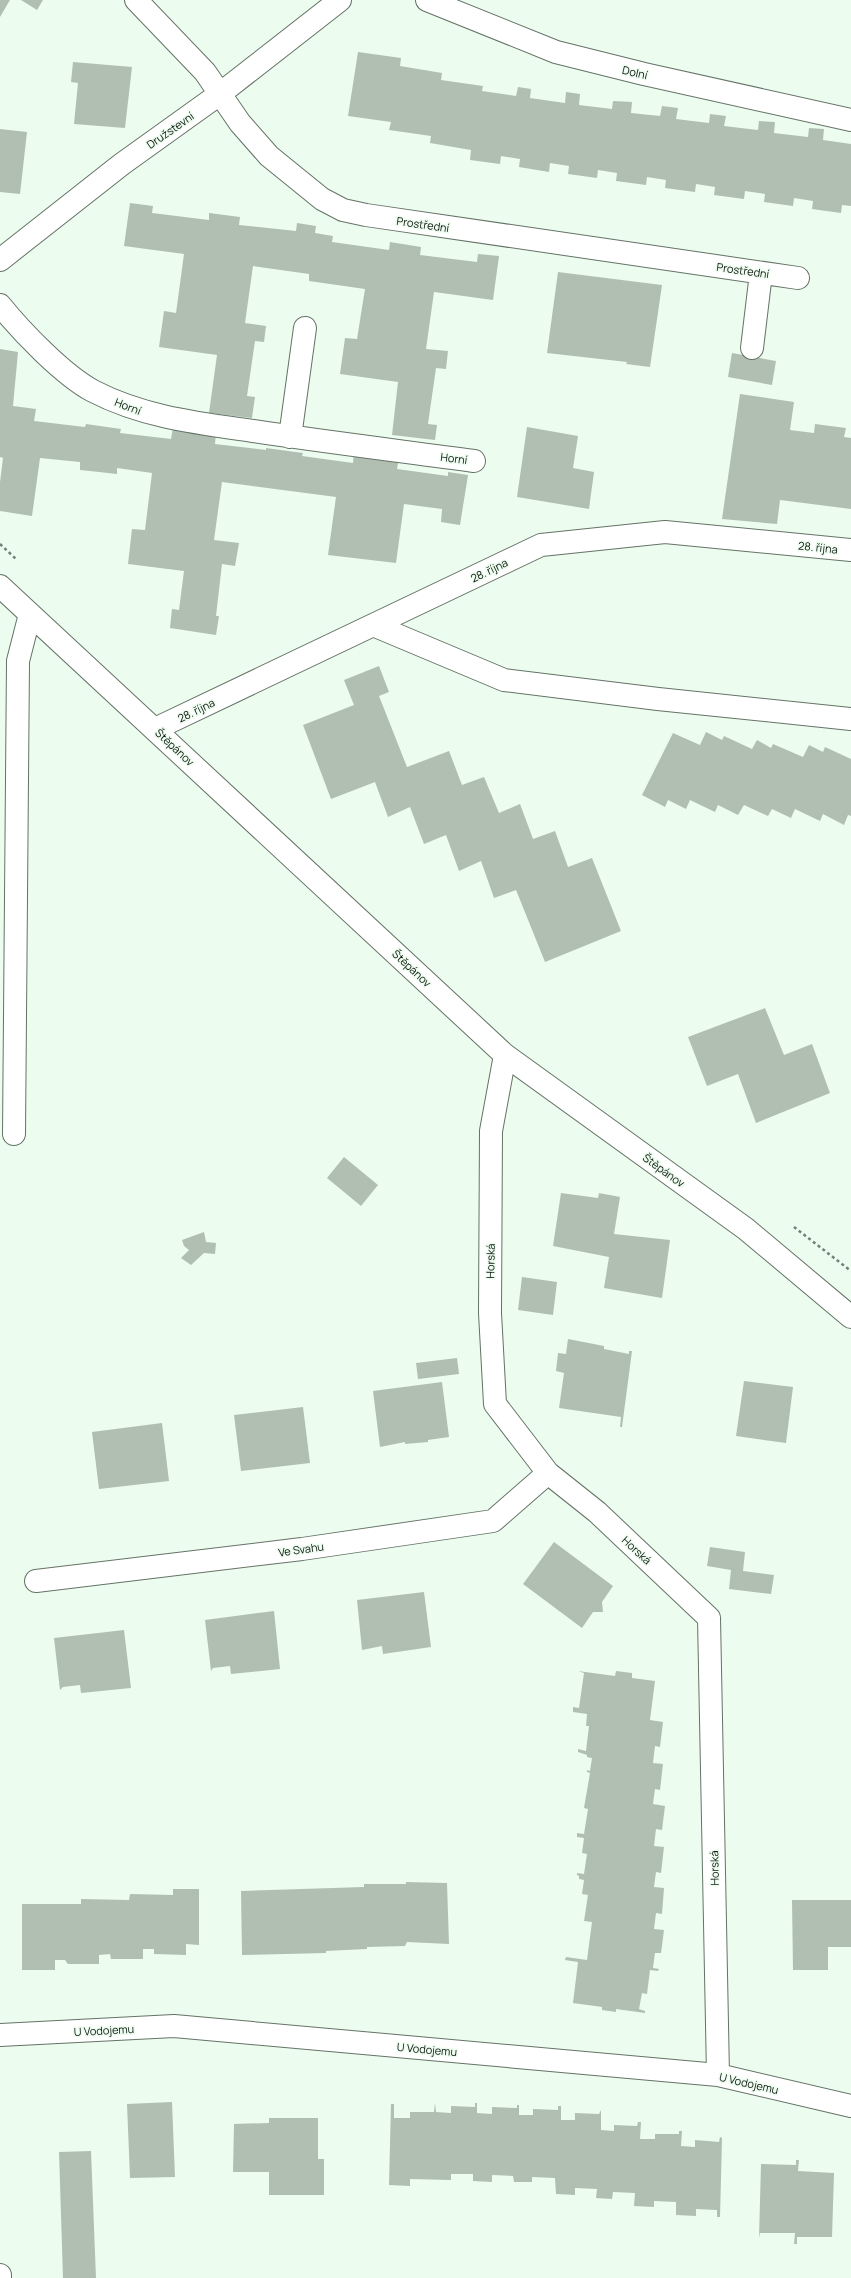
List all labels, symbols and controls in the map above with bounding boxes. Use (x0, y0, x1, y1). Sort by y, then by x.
street label: Dolní (621, 62, 650, 82)
street label: Družstevní (143, 108, 197, 152)
street label: Prostřední (396, 213, 451, 235)
street label: Prostřední (716, 259, 771, 281)
street label: Horní (113, 394, 144, 418)
street label: Horní (440, 449, 469, 467)
street label: 28. října (798, 537, 838, 557)
street label: 28. října (468, 555, 510, 585)
street label: 28. října (175, 695, 217, 725)
street label: Štěpánov (152, 725, 198, 769)
street label: Štěpánov (389, 946, 435, 990)
street label: Štěpánov (640, 1150, 688, 1191)
street label: Horská (482, 1243, 498, 1279)
street label: Horská (619, 1533, 655, 1567)
street label: Ve Svahu (277, 1538, 325, 1560)
street label: Horská (706, 1850, 722, 1886)
street label: U Vodojemu (73, 2021, 135, 2039)
street label: U Vodojemu (396, 2039, 458, 2059)
street label: U Vodojemu (718, 2069, 780, 2097)

